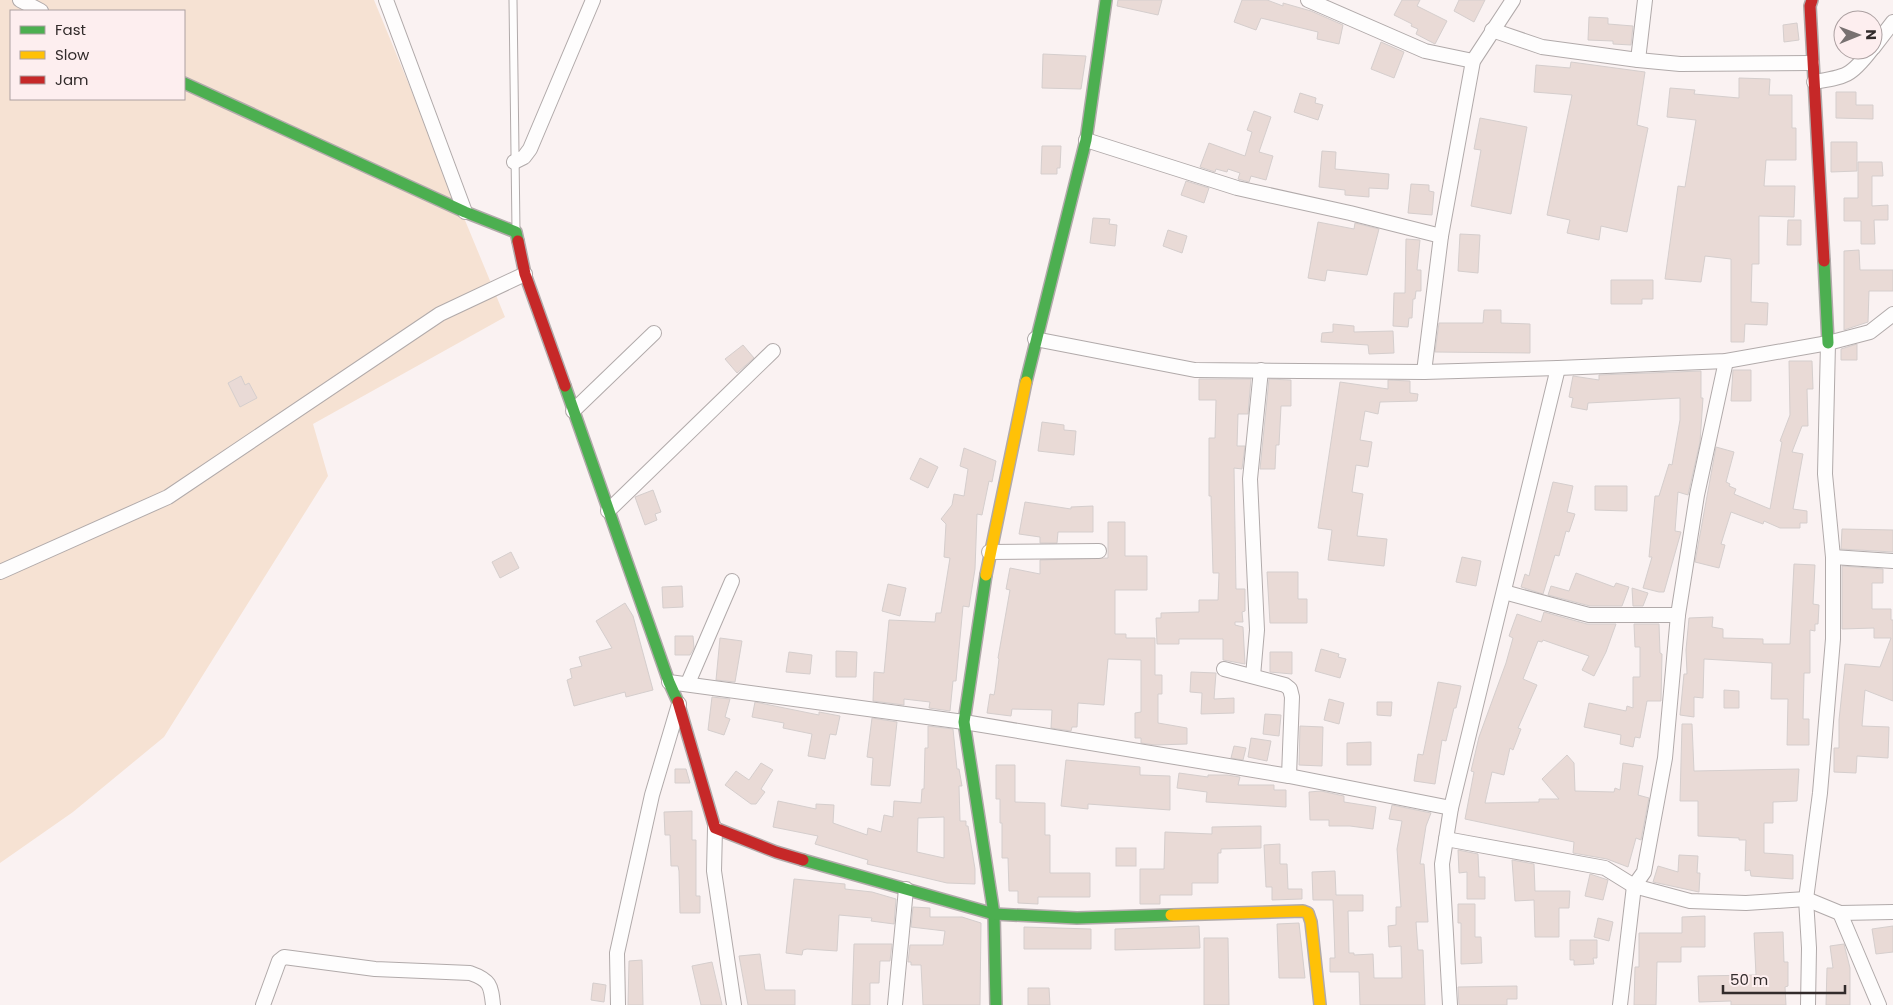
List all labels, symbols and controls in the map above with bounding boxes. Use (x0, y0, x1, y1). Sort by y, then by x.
legend (10, 10, 185, 100)
north arrow (1833, 10, 1883, 60)
text: Fast (55, 19, 86, 40)
text: N (1861, 29, 1881, 40)
text: Slow (55, 44, 90, 65)
text: Jam (55, 69, 89, 90)
scale bar (1723, 962, 1846, 994)
text: 50 m (1730, 969, 1768, 990)

